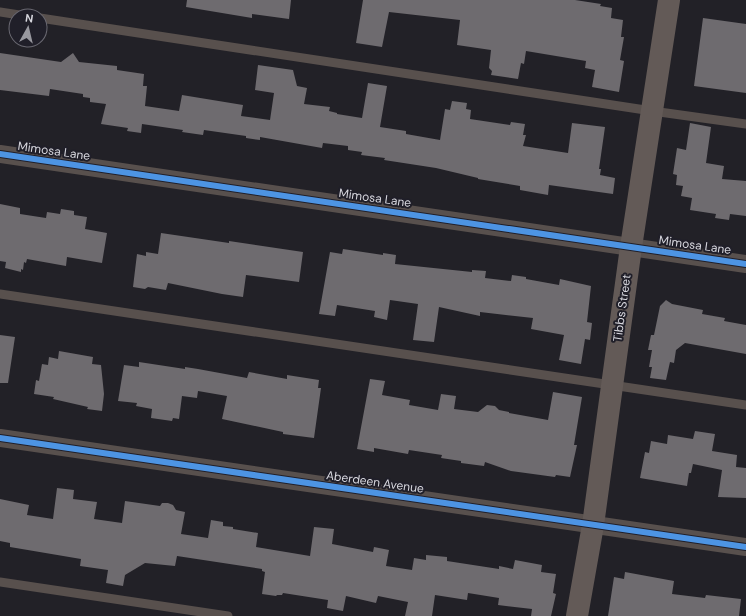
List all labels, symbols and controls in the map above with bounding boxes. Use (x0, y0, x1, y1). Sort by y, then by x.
north arrow (8, 8, 48, 48)
text: N (24, 11, 34, 26)
street label: Mimosa Lane (17, 138, 91, 164)
street label: Mimosa Lane (338, 185, 412, 211)
street label: Mimosa Lane (658, 232, 732, 258)
street label: Tibbs Street (609, 273, 635, 343)
street label: Aberdeen Avenue (325, 467, 425, 497)

